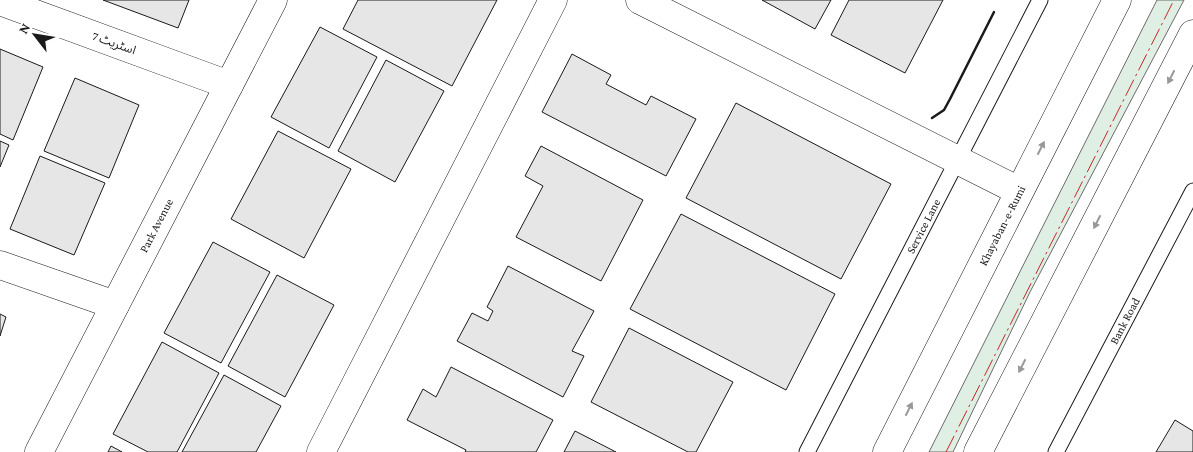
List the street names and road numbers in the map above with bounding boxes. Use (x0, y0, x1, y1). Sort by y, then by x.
street label: اسٹریٹ 7 (90, 29, 138, 57)
street label: Khayaban-e-Rumi (976, 183, 1028, 268)
street label: Park Avenue (136, 196, 176, 255)
street label: Service Lane (903, 197, 943, 256)
street label: Bank Road (1107, 295, 1143, 347)

